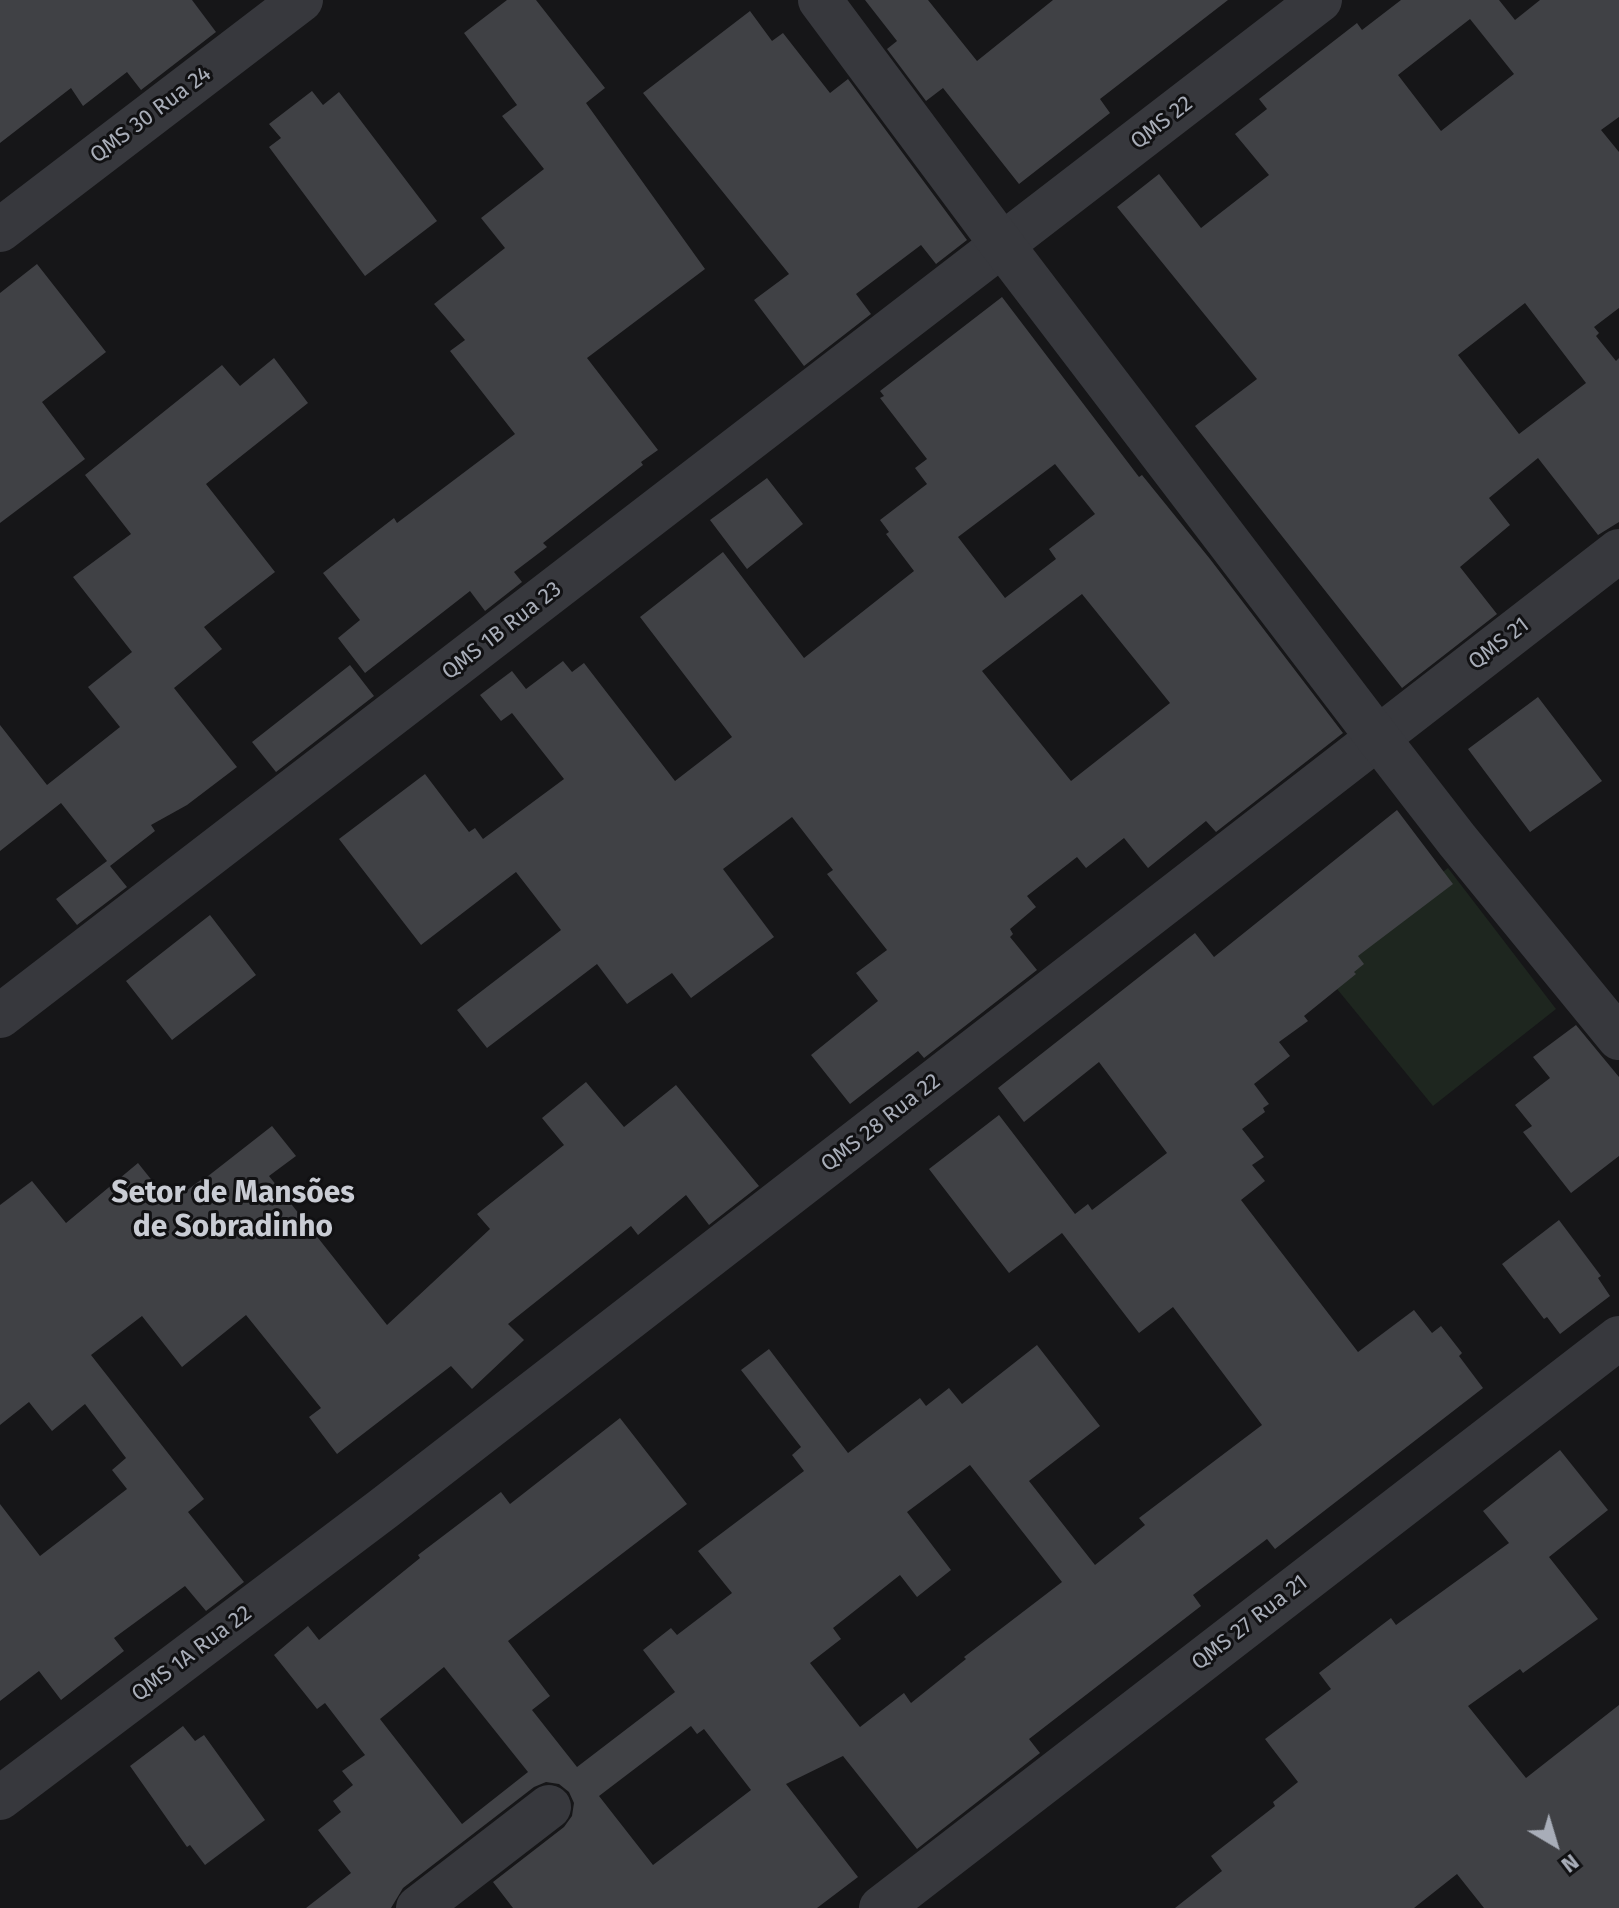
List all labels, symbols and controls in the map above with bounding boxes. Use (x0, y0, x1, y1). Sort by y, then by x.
street label: QMS 30 Rua 24 (85, 61, 217, 169)
street label: QMS 22 (1126, 91, 1198, 155)
street label: QMS 1B Rua 23 (437, 576, 567, 686)
street label: QMS 21 (1463, 612, 1535, 676)
street label: QMS 28 Rua 22 (816, 1068, 946, 1178)
district label: Setor de Mansões de Sobradinho (111, 1176, 355, 1246)
street label: QMS 27 Rua 21 (1187, 1570, 1313, 1676)
street label: QMS 1A Rua 22 (127, 1600, 257, 1708)
north arrow (1515, 1804, 1595, 1884)
text: N (1556, 1848, 1584, 1878)

